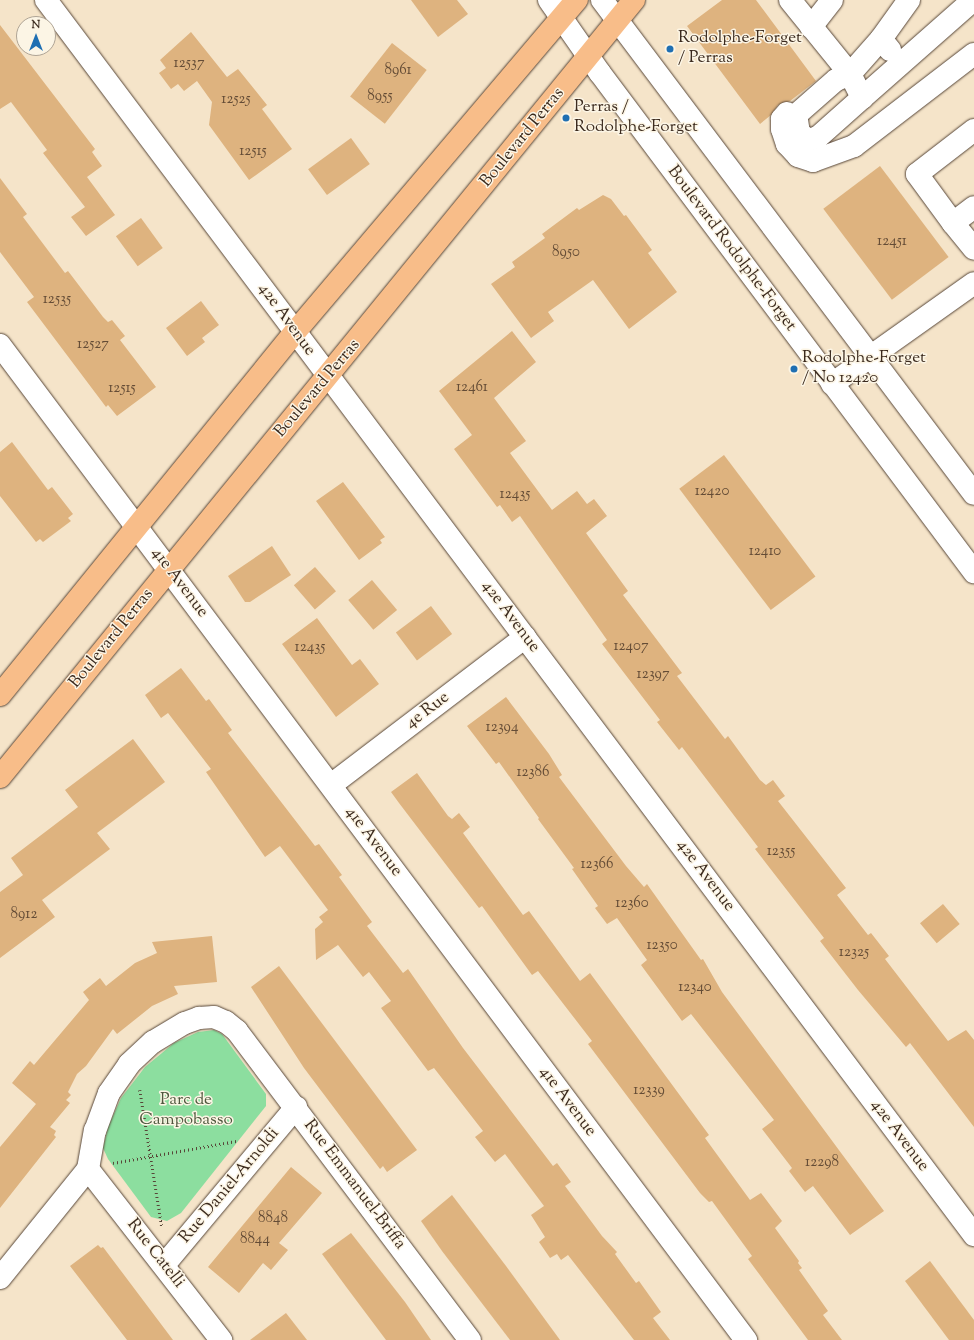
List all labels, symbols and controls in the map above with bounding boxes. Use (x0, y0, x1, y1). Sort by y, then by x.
north arrow (16, 16, 56, 56)
text: N (32, 17, 40, 33)
place label: Rodolphe-Forget / Perras (678, 29, 802, 69)
marker: Rodolphe-Forget / Perras (665, 44, 675, 54)
house number: 12537 (174, 55, 204, 73)
house number: 8961 (384, 62, 412, 80)
street label: Boulevard Perras (477, 84, 569, 192)
house number: 8955 (367, 88, 393, 106)
house number: 12525 (221, 91, 251, 109)
place label: Perras / Rodolphe-Forget (574, 98, 698, 138)
marker: Perras / Rodolphe-Forget (561, 113, 571, 123)
house number: 12515 (239, 143, 267, 161)
street label: Boulevard Rodolphe-Forget (662, 162, 800, 336)
house number: 12451 (877, 233, 907, 251)
house number: 8950 (552, 244, 580, 262)
street label: 42e Avenue (253, 280, 319, 360)
house number: 12535 (43, 291, 71, 309)
house number: 12527 (77, 336, 109, 354)
street label: Boulevard Perras (271, 336, 365, 442)
place label: Rodolphe-Forget / No 12420 (802, 349, 926, 389)
marker: Rodolphe-Forget / No 12420 (789, 364, 799, 374)
house number: 12461 (456, 379, 488, 397)
house number: 12515 (108, 380, 136, 398)
house number: 12420 (695, 483, 729, 501)
house number: 12435 (500, 486, 530, 504)
house number: 12410 (749, 543, 781, 561)
street label: 41e Avenue (146, 544, 212, 622)
street label: 42e Avenue (476, 577, 544, 657)
street label: Boulevard Perras (66, 585, 158, 693)
house number: 12407 (614, 638, 648, 656)
house number: 12435 (295, 639, 325, 657)
house number: 12397 (637, 666, 669, 684)
street label: 4e Rue (402, 688, 454, 734)
house number: 12394 (486, 719, 518, 737)
house number: 12386 (516, 764, 550, 782)
street label: 41e Avenue (340, 803, 406, 881)
street label: 42e Avenue (671, 836, 739, 916)
house number: 12355 (767, 843, 795, 861)
house number: 12366 (581, 856, 613, 874)
house number: 12360 (615, 895, 649, 913)
house number: 8912 (11, 906, 37, 924)
house number: 12350 (646, 937, 678, 955)
house number: 12325 (839, 944, 869, 962)
house number: 12340 (678, 979, 712, 997)
street label: 41e Avenue (534, 1063, 600, 1141)
house number: 12339 (633, 1082, 665, 1100)
park label: Parc de Campobasso (139, 1091, 233, 1131)
street label: 42e Avenue (865, 1096, 933, 1176)
street label: Rue Emmanuel-Briffa (299, 1116, 409, 1254)
street label: Rue Daniel-Arnoldi (176, 1124, 284, 1248)
house number: 12298 (805, 1154, 839, 1172)
house number: 8848 (258, 1210, 288, 1228)
street label: Rue Catelli (122, 1215, 188, 1293)
house number: 8844 (240, 1231, 270, 1249)

